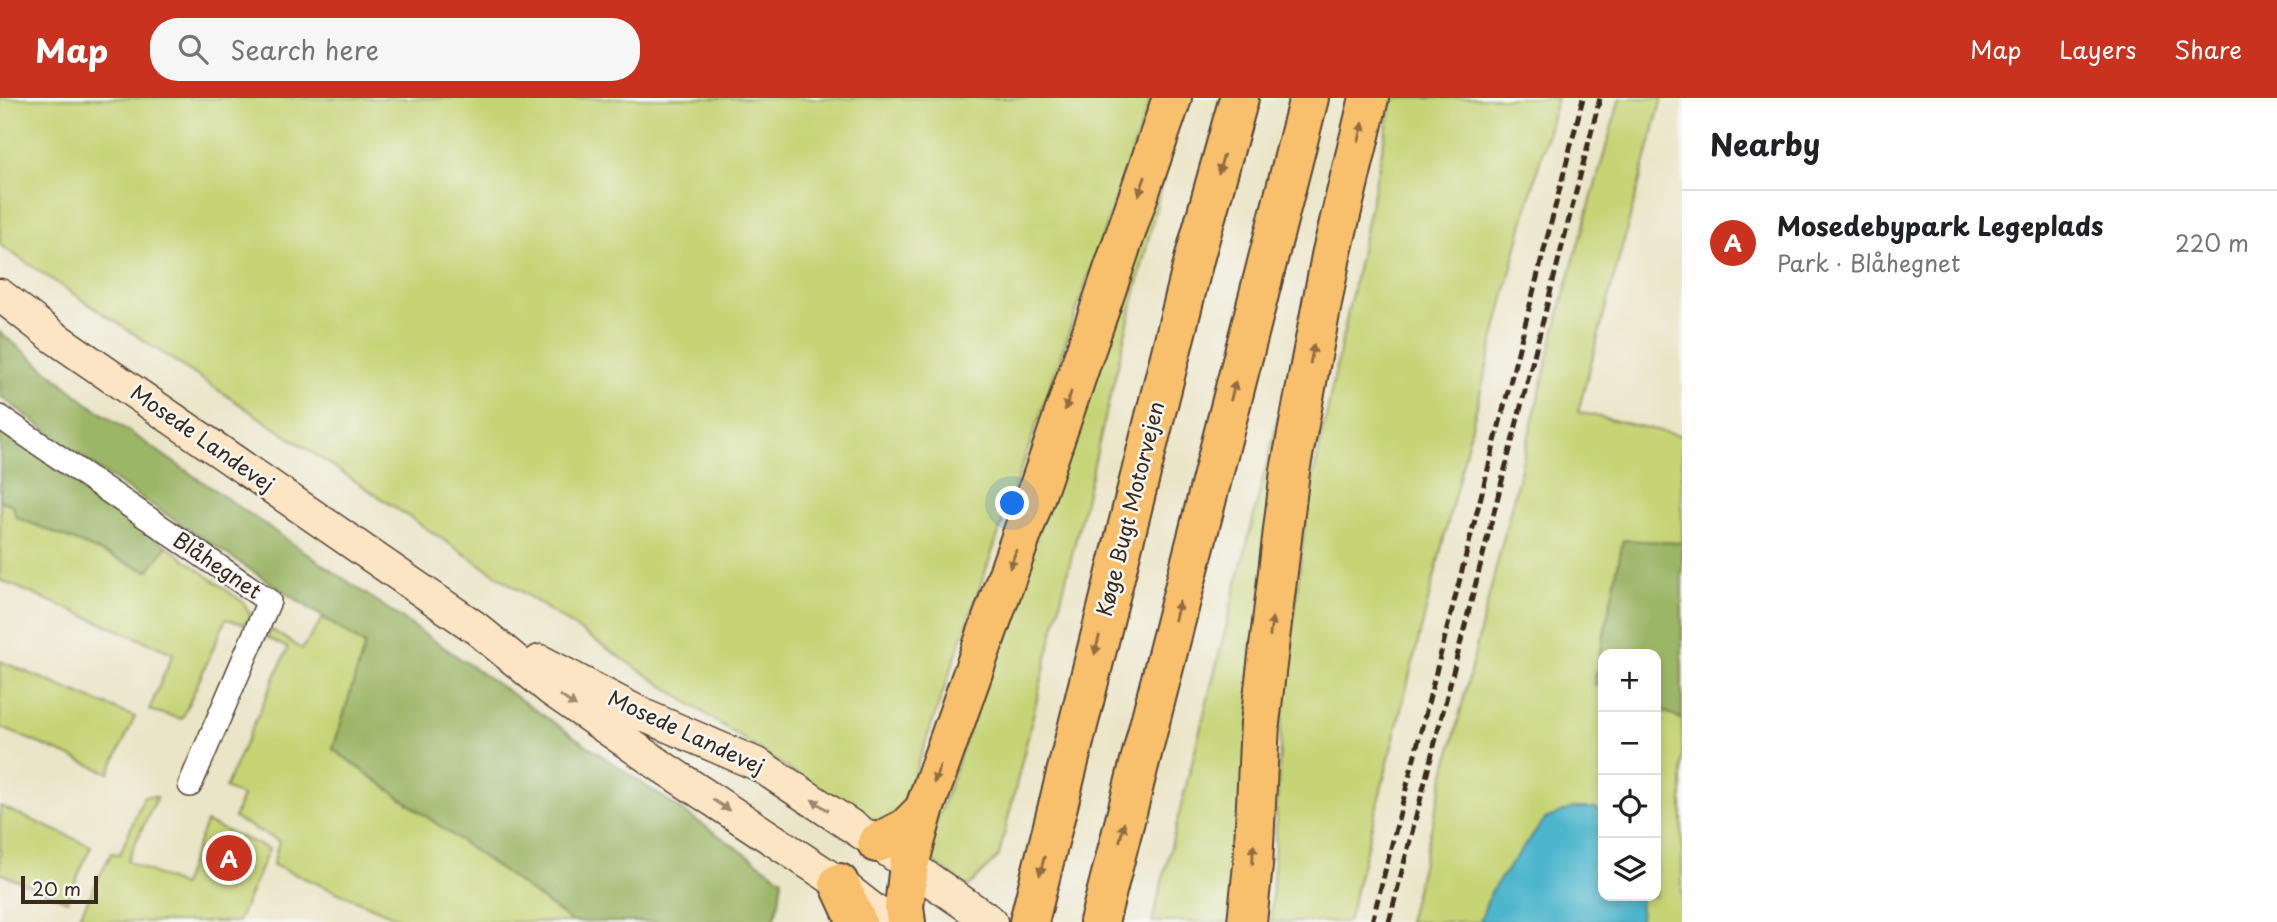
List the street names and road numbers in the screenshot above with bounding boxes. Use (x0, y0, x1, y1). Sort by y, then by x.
street label: Mosede Landevej (125, 376, 282, 499)
street label: Køge Bugt Motorvejen (1087, 398, 1171, 619)
street label: Blåhegnet (167, 523, 269, 606)
street label: Mosede Landevej (603, 681, 770, 781)

